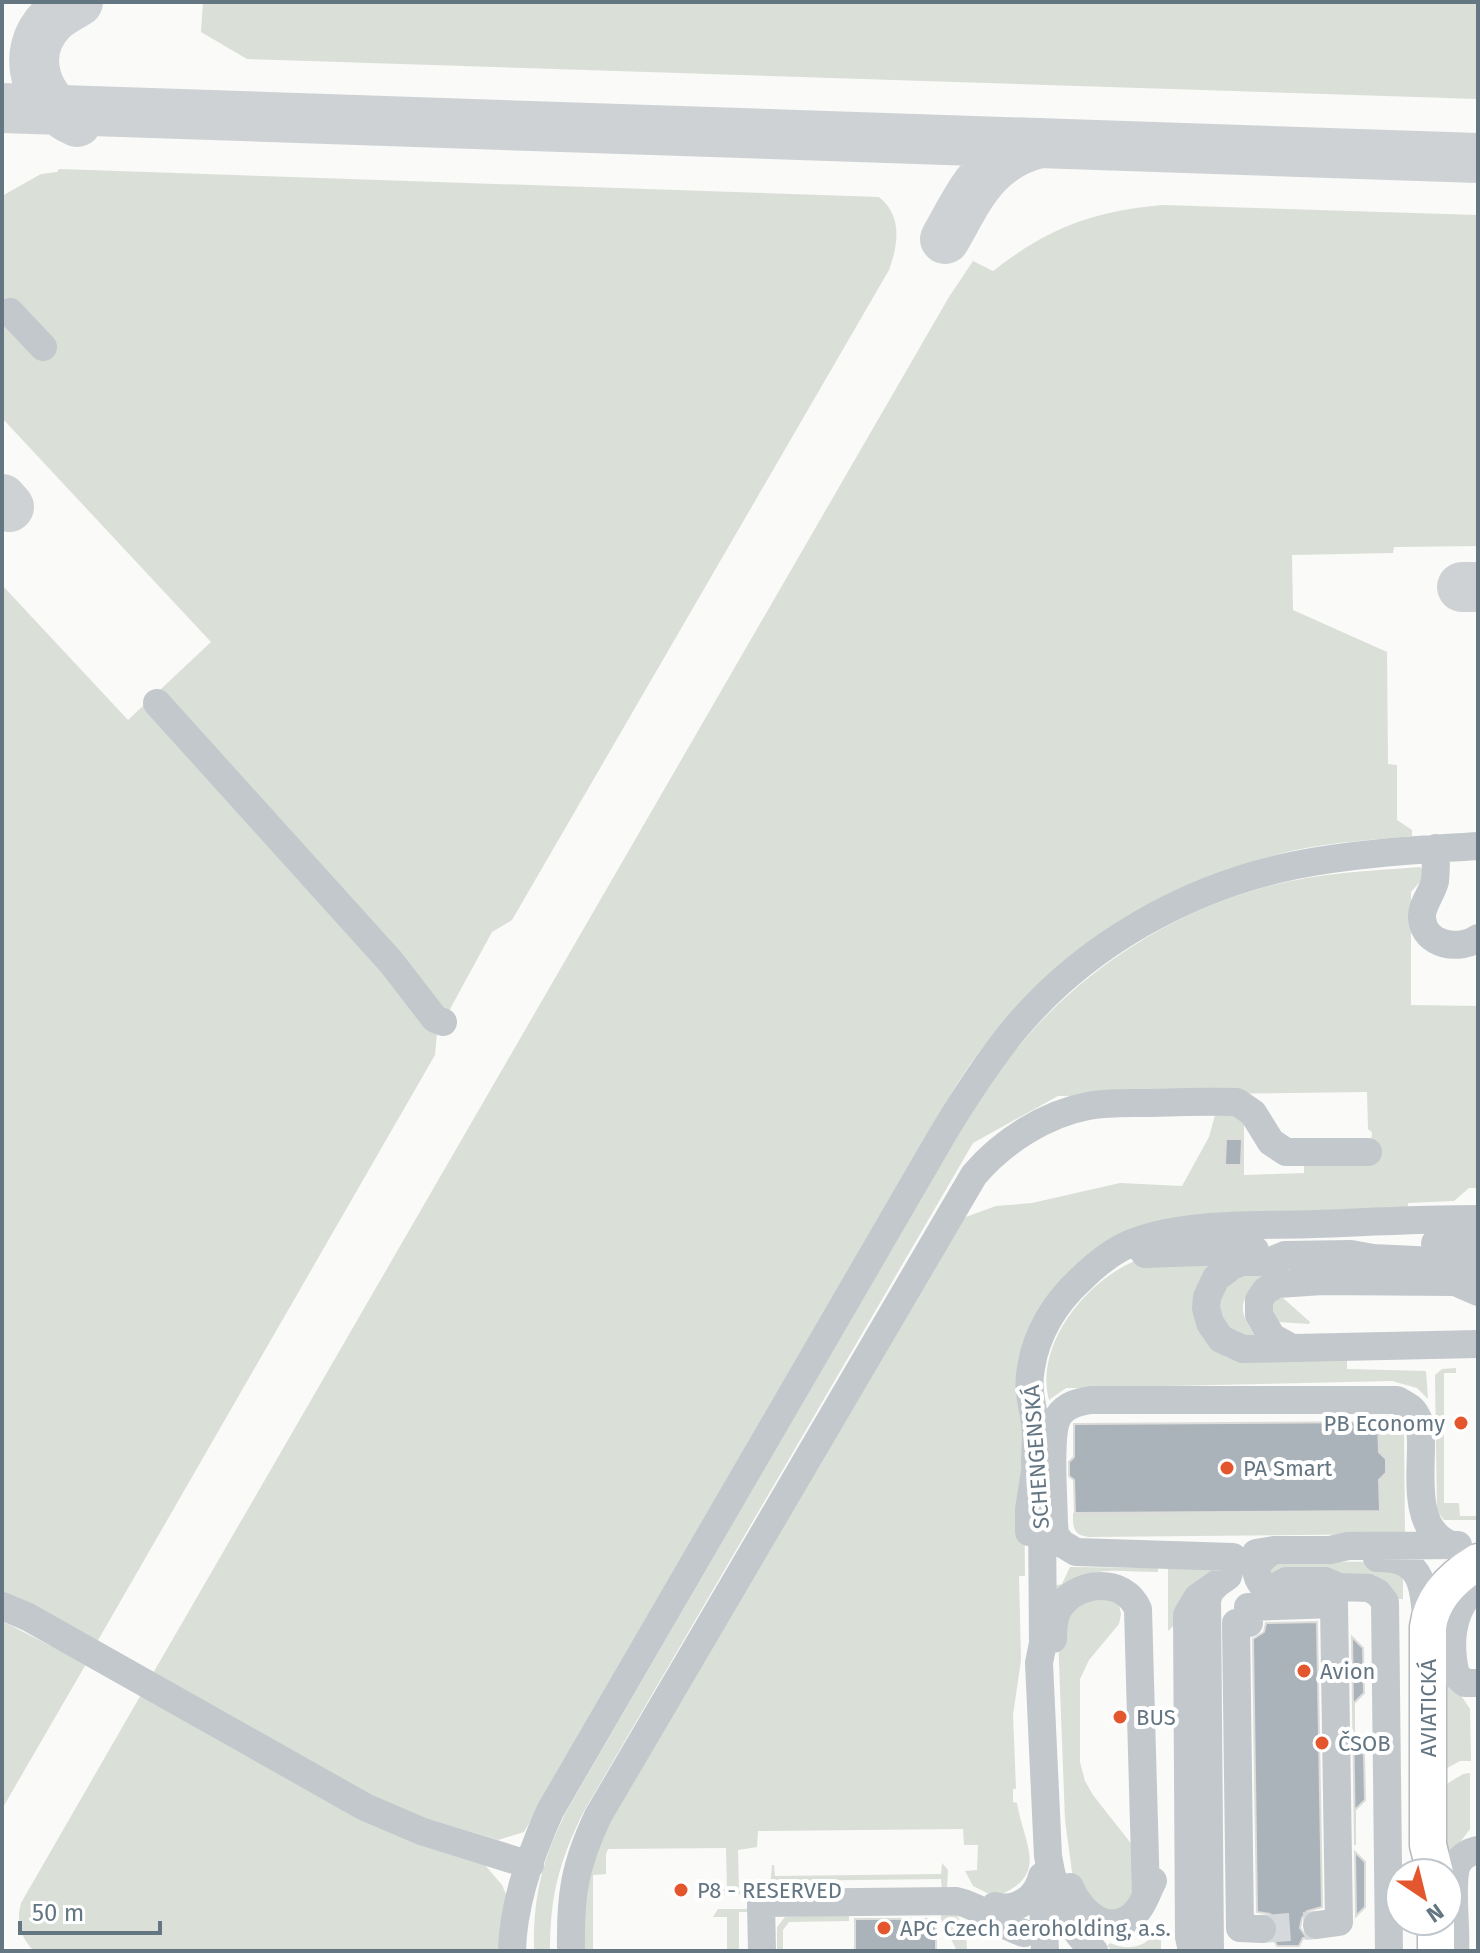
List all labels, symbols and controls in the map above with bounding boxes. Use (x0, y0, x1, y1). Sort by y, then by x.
street label: SCHENGENSKÁ (1018, 1384, 1055, 1530)
place label: PB Economy (1323, 1410, 1445, 1437)
marker: PB Economy (1452, 1414, 1470, 1432)
place label: PA Smart (1243, 1455, 1332, 1482)
marker: PA Smart (1218, 1459, 1236, 1477)
place label: Avion (1320, 1658, 1375, 1685)
street label: AVIATICKÁ (1415, 1658, 1442, 1757)
marker: Avion (1295, 1662, 1313, 1680)
place label: BUS (1136, 1704, 1176, 1731)
marker: BUS (1111, 1708, 1129, 1726)
place label: ČSOB (1338, 1730, 1391, 1757)
marker: ČSOB (1313, 1734, 1331, 1752)
north arrow (1384, 1857, 1464, 1937)
place label: P8 - RESERVED (697, 1877, 842, 1904)
marker: P8 - RESERVED (672, 1881, 690, 1899)
scale bar (20, 1885, 160, 1935)
text: N (1421, 1898, 1449, 1928)
text: 50 m (32, 1899, 84, 1927)
place label: APC Czech aeroholding, a.s. (900, 1915, 1171, 1942)
marker: APC Czech aeroholding, a.s. (875, 1919, 893, 1937)

